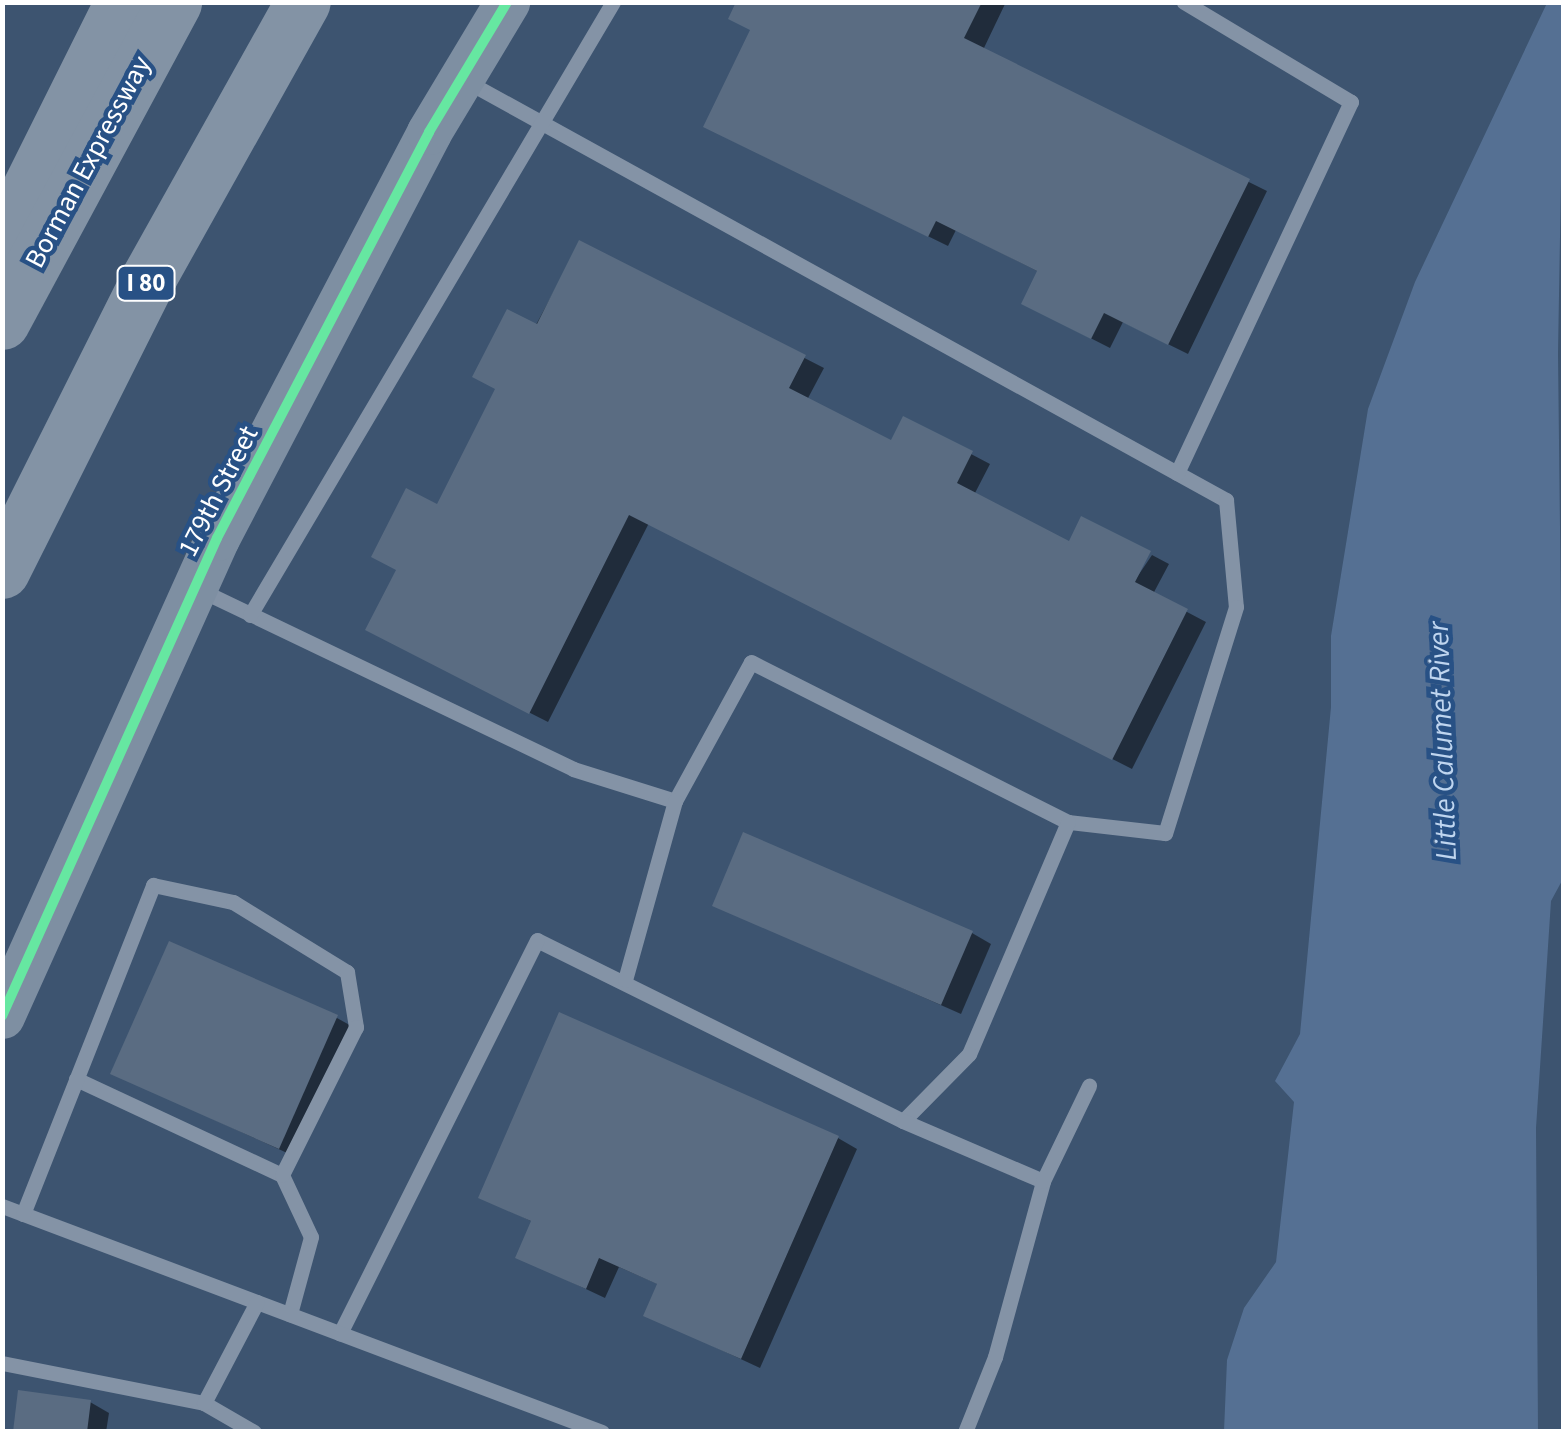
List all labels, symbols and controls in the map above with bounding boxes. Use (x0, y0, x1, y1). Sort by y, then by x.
street label: Borman Expressway (18, 50, 158, 274)
road number: I 80 (116, 263, 176, 303)
street label: 179th Street (171, 420, 265, 562)
water label: Little Calumet River (1421, 621, 1465, 861)

